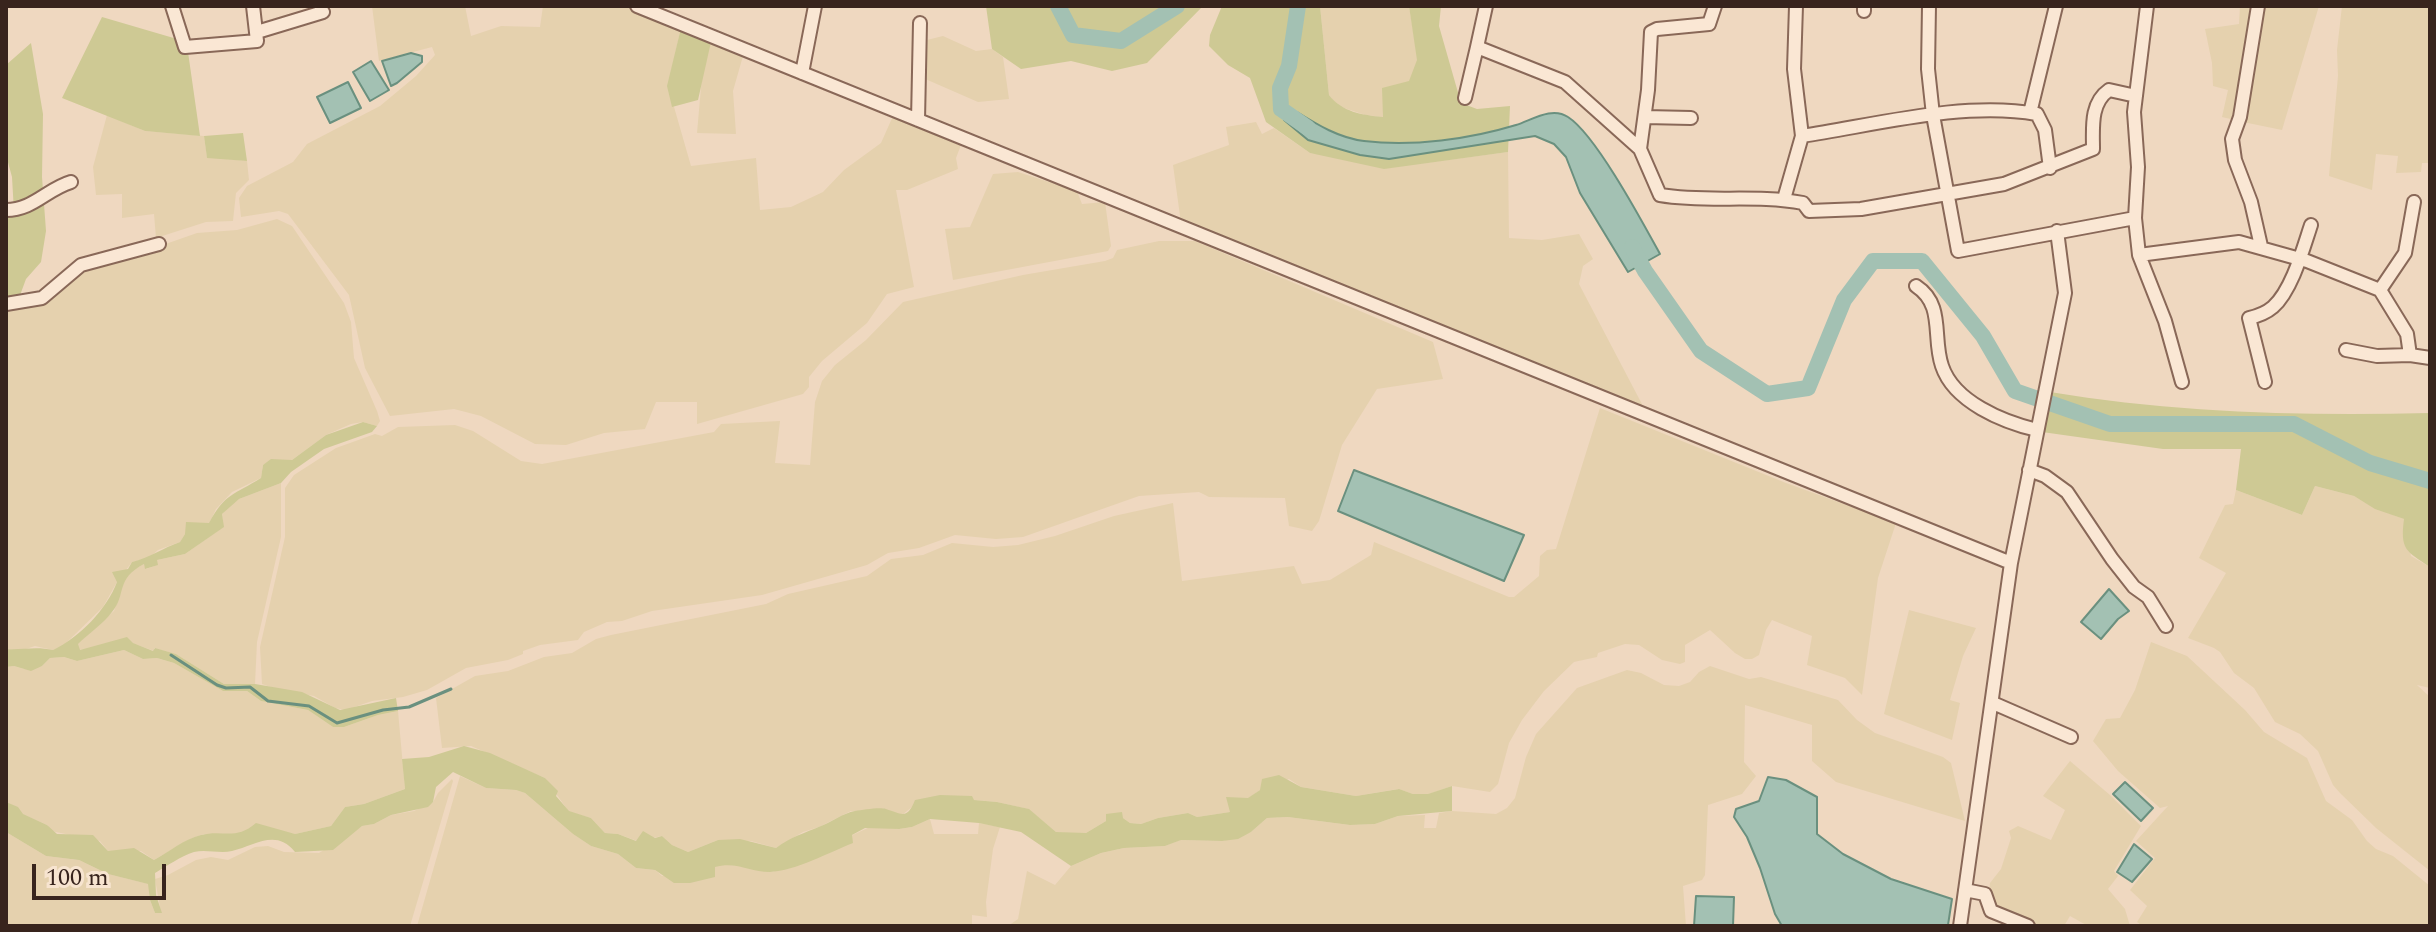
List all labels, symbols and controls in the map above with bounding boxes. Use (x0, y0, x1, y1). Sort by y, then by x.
scale bar (36, 848, 170, 898)
text: 100 m (46, 860, 109, 896)

